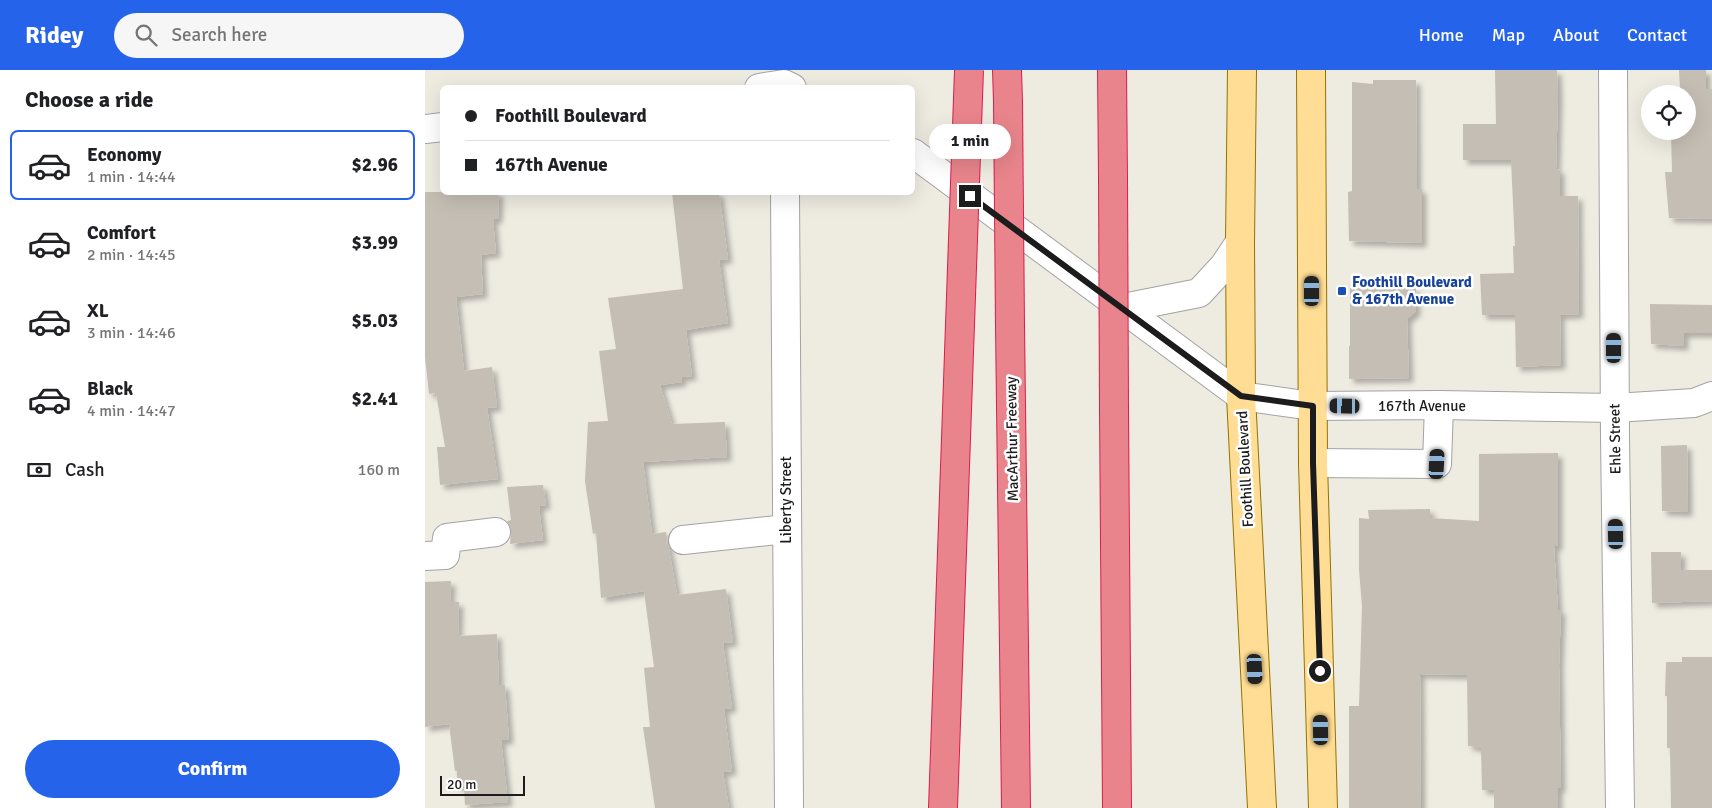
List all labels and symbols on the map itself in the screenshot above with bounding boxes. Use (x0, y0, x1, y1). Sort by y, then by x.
callout: 1 min (929, 124, 1011, 158)
route end (959, 185, 981, 207)
place label: Foothill Boulevard & 167th Avenue (1352, 273, 1472, 308)
car (1304, 276, 1319, 306)
marker: Foothill Boulevard & 167th Avenue (1336, 285, 1348, 297)
car (1606, 333, 1621, 363)
street label: MacArthur Freeway (1002, 376, 1022, 502)
street label: 167th Avenue (1378, 397, 1466, 415)
car (1329, 398, 1360, 414)
street label: Ehle Street (1605, 403, 1625, 475)
street label: Foothill Boulevard (1233, 410, 1257, 528)
car (1428, 449, 1445, 479)
street label: Liberty Street (777, 456, 795, 544)
car (1608, 519, 1623, 549)
car (1246, 654, 1263, 684)
route start (1309, 660, 1331, 682)
car (1313, 715, 1328, 745)
scale bar (440, 773, 525, 796)

